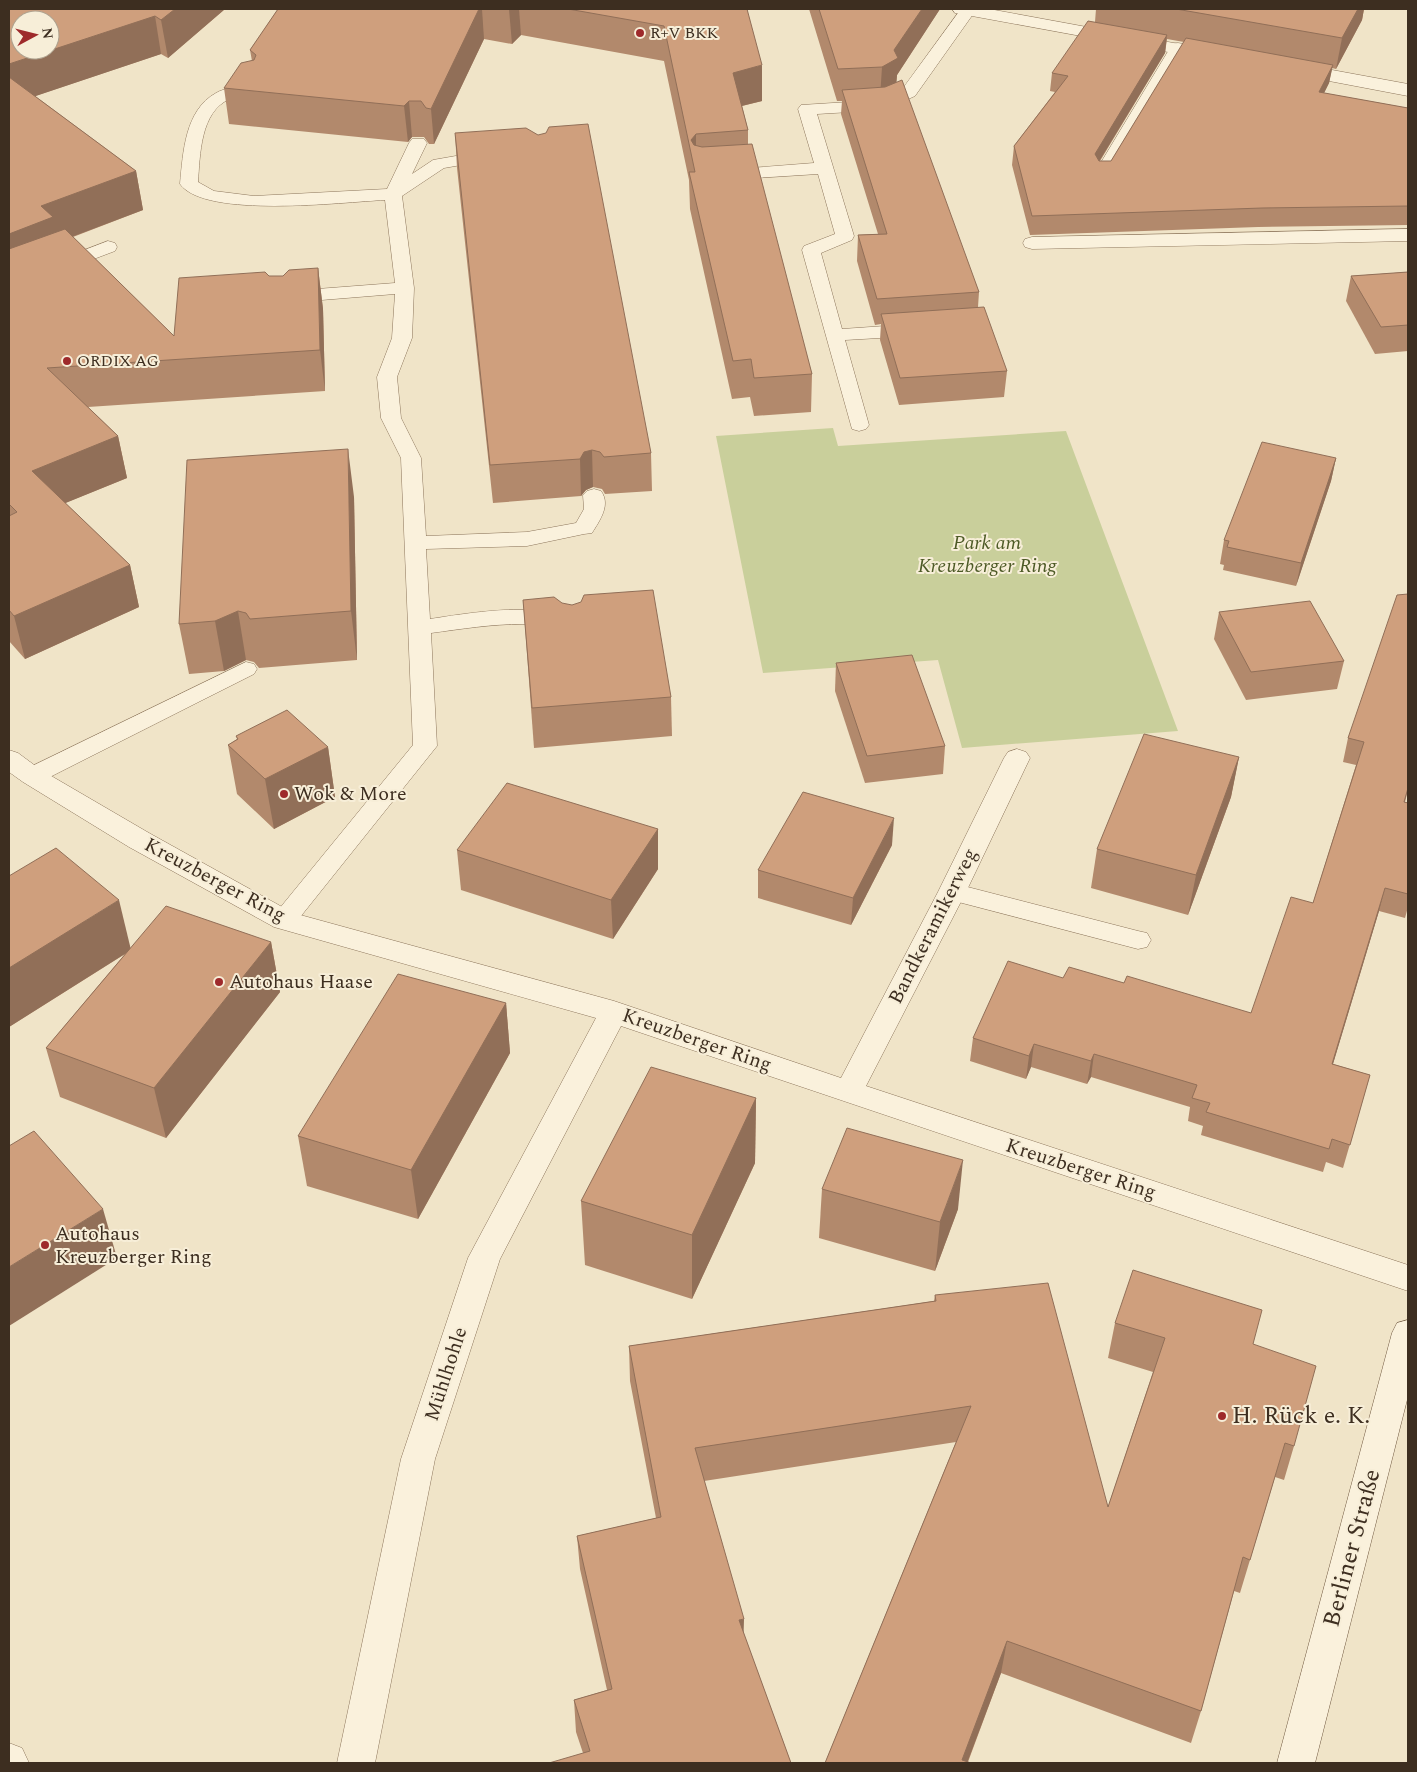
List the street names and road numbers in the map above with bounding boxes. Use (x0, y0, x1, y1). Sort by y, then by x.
street label: Kreuzberger Ring (139, 830, 291, 930)
street label: Bandkeramikerweg (881, 843, 985, 1009)
street label: Kreuzberger Ring (618, 1000, 776, 1080)
street label: Kreuzberger Ring (1002, 1131, 1160, 1207)
street label: Mühlhohle (417, 1323, 475, 1425)
street label: Berliner Straße (1314, 1465, 1390, 1631)

